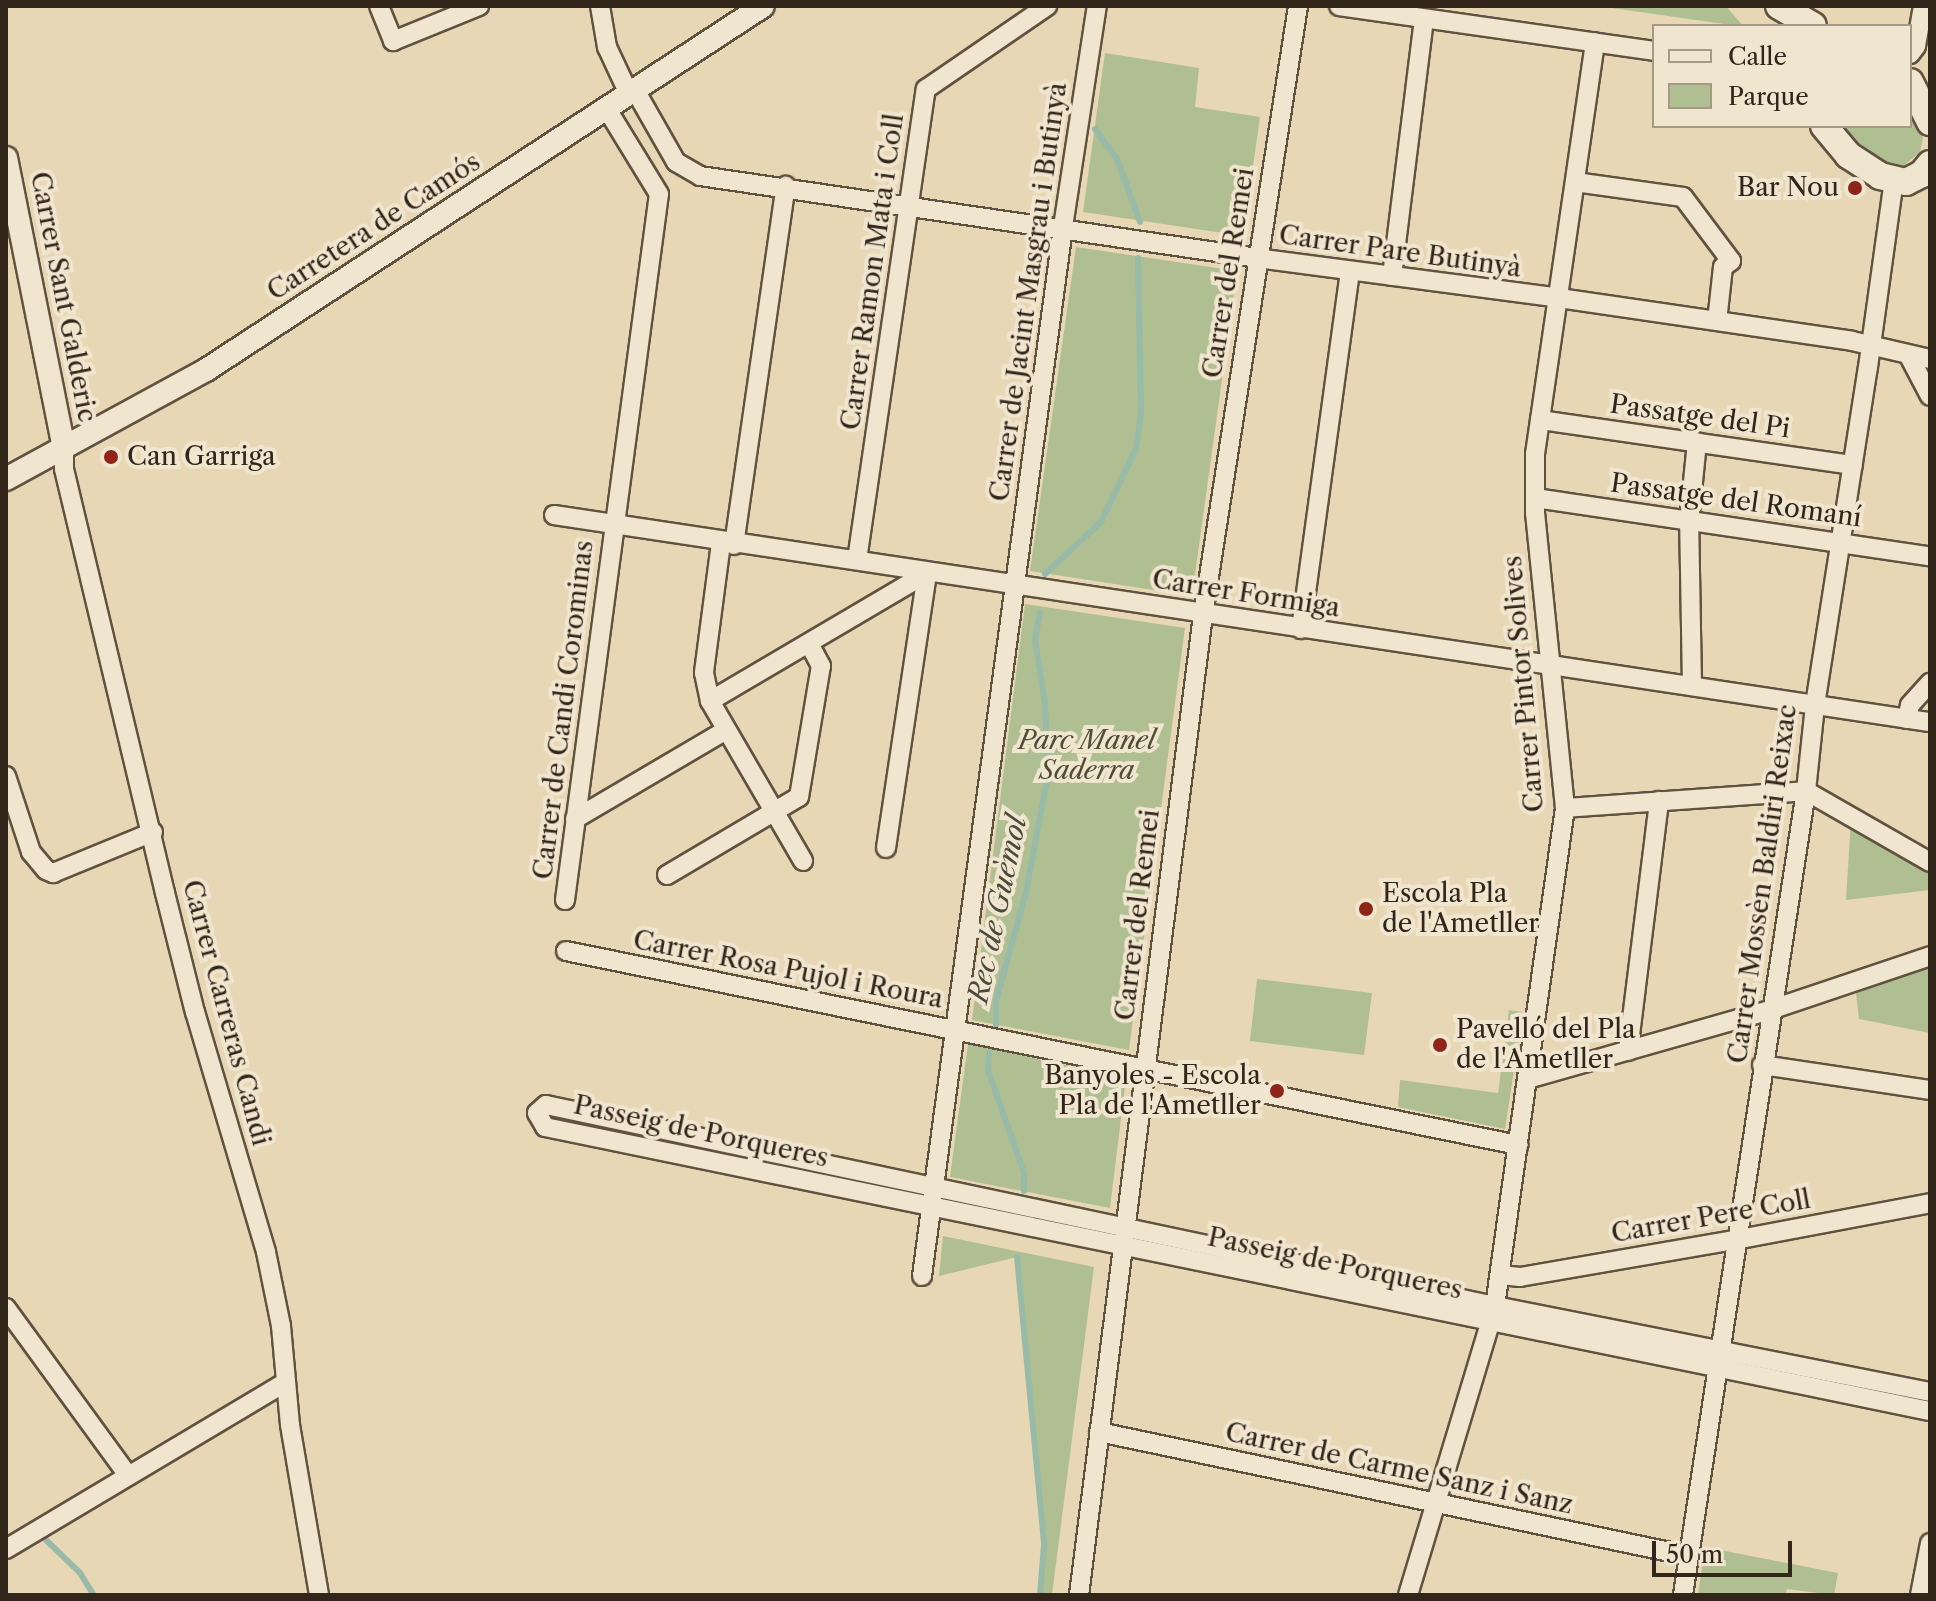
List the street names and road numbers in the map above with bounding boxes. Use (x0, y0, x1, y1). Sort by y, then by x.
street label: Carrer de Jacint Masgrau i Butinyà (984, 80, 1074, 504)
street label: Carrer Ramon Mata i Coll (835, 112, 911, 432)
street label: Carretera de Camós (262, 146, 486, 308)
street label: Carrer del Remei (1197, 165, 1261, 381)
street label: Carrer Sant Galderic (23, 169, 103, 425)
street label: Carrer Pare Butinyà (1277, 220, 1523, 284)
street label: Passatge del Pi (1608, 389, 1792, 445)
street label: Passatge del Romaní (1609, 468, 1863, 534)
street label: Carrer de Candi Corominas (528, 538, 600, 882)
street label: Carrer Pintor Solives (1497, 554, 1551, 814)
street label: Carrer Formiga (1150, 564, 1342, 624)
street label: Carrer Mossèn Baldiri Reixac (1722, 702, 1804, 1066)
street label: Carrer del Remei (1110, 807, 1166, 1023)
street label: Carrer Carreras Candi (175, 877, 277, 1149)
street label: Carrer Rosa Pujol i Roura (630, 925, 946, 1015)
street label: Passeig de Porqueres (571, 1090, 831, 1174)
street label: Carrer Pere Coll (1609, 1184, 1813, 1250)
street label: Passeig de Porqueres (1205, 1222, 1465, 1306)
street label: Carrer de Carme Sanz i Sanz (1222, 1417, 1576, 1521)

